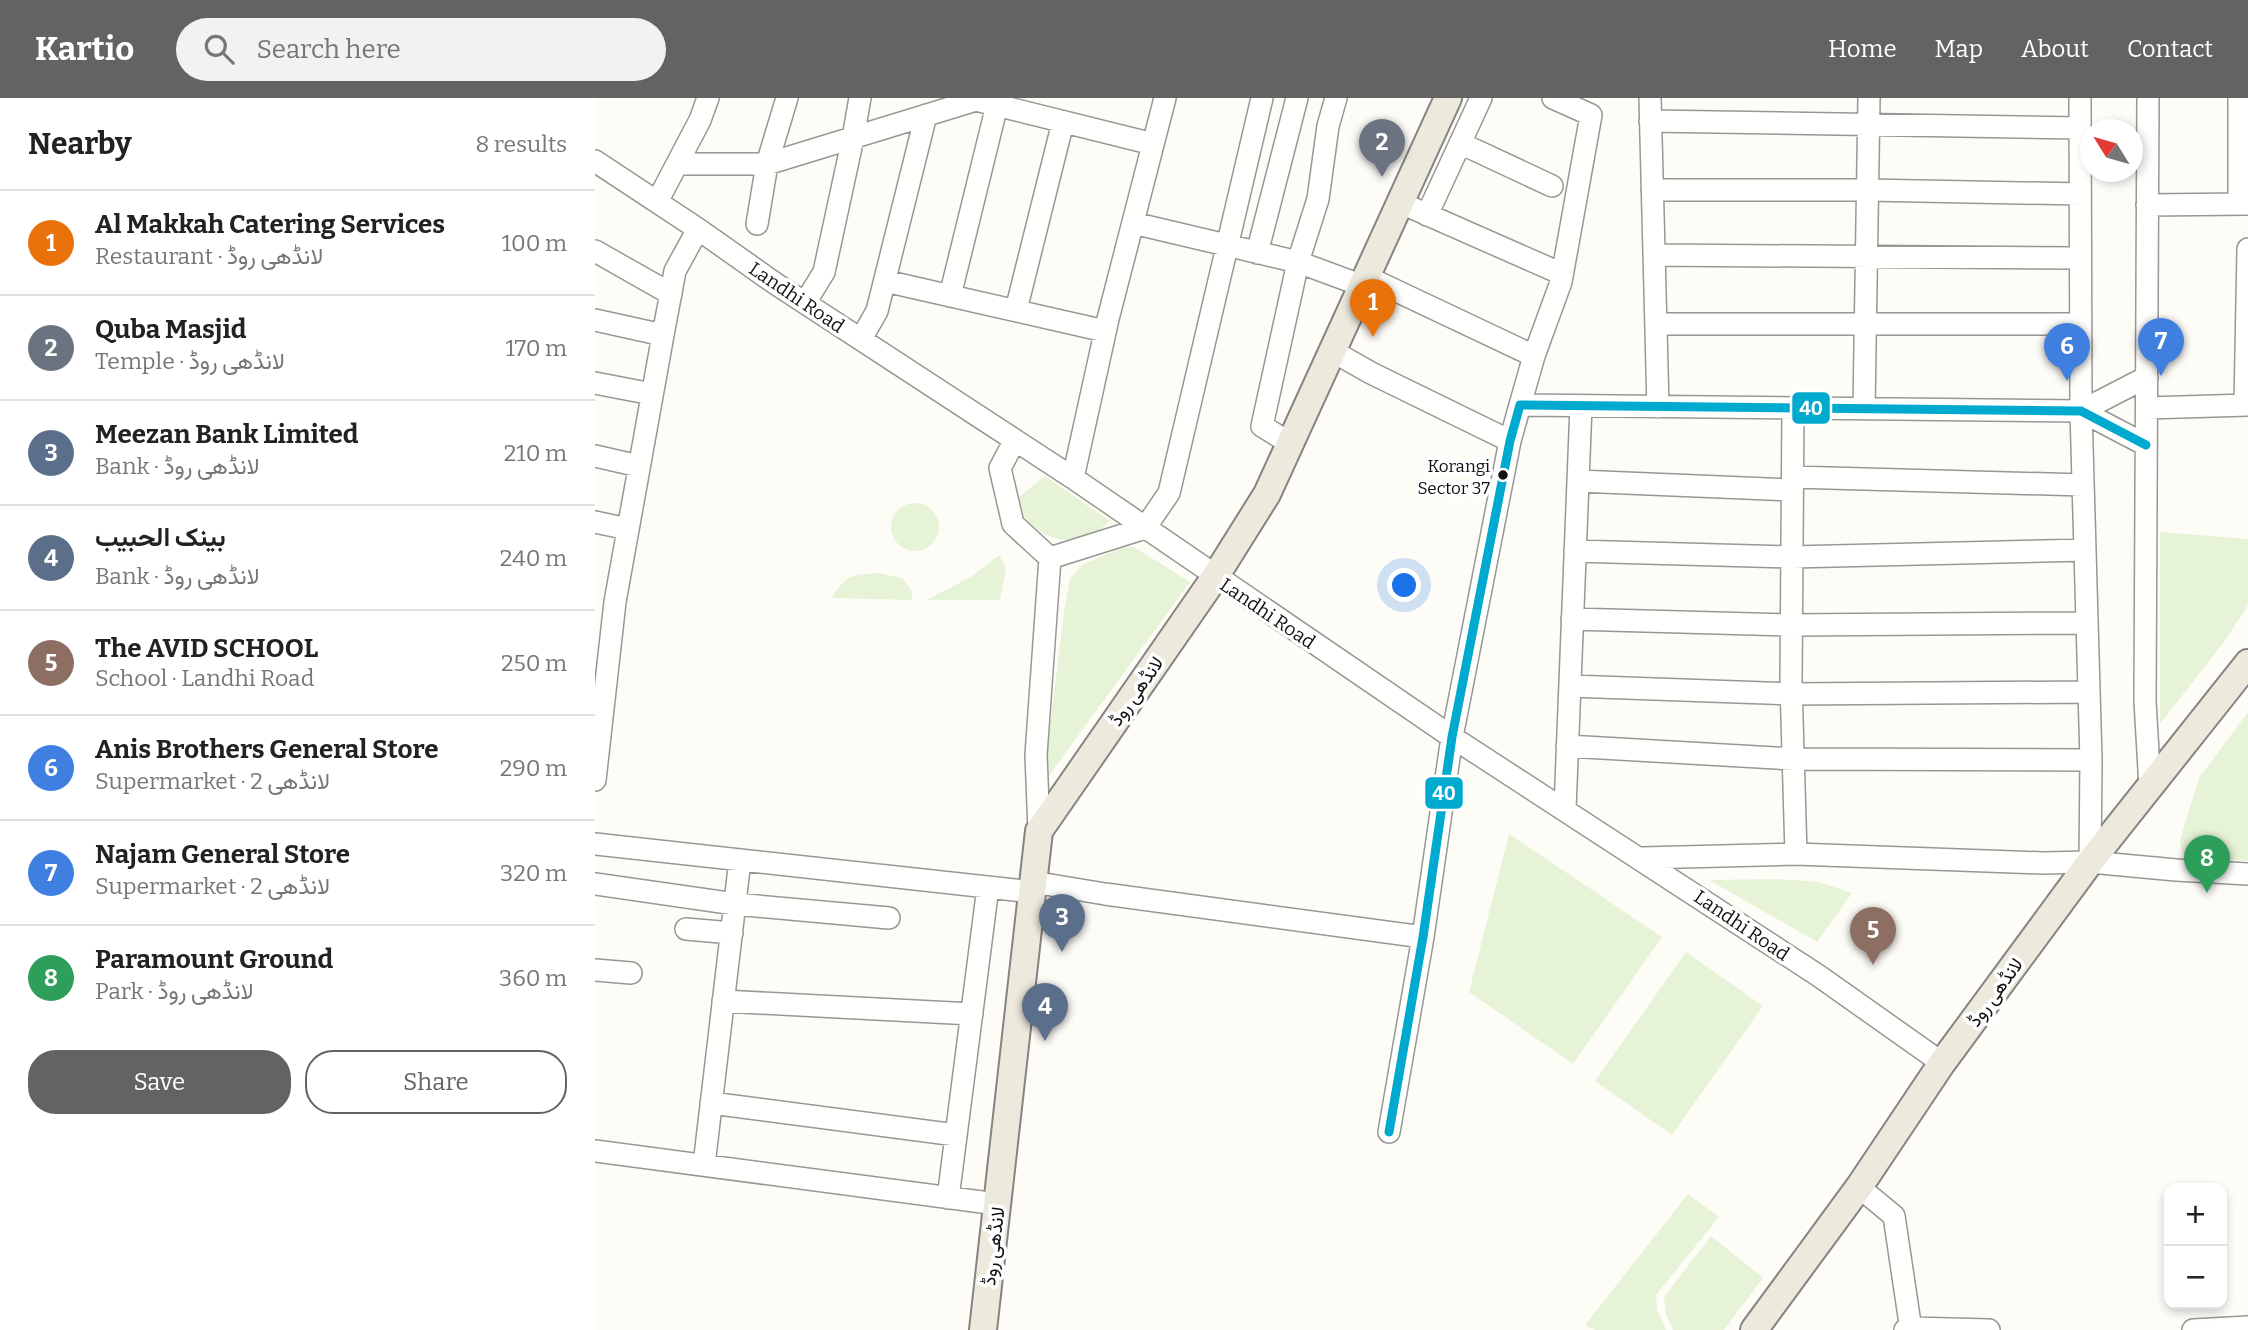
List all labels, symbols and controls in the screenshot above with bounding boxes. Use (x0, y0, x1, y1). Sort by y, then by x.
search box (176, 18, 666, 81)
text: Kartio (35, 29, 134, 69)
icon: search (200, 30, 238, 68)
text: Search here (256, 34, 401, 65)
text: Home (1828, 35, 1897, 63)
text: Map (1935, 35, 1983, 63)
text: About (2021, 35, 2089, 63)
text: Contact (2127, 35, 2213, 63)
pin: 2 (1359, 119, 1405, 177)
north arrow (2080, 119, 2143, 182)
text: Nearby (28, 126, 132, 162)
text: 8 results (475, 130, 567, 158)
text: Al Makkah Catering Services (95, 209, 445, 240)
text: 1 (46, 229, 56, 257)
text: 100 m (502, 229, 567, 257)
text: Restaurant · لانڈھی روڈ (95, 242, 323, 270)
street label: Landhi Road (745, 257, 849, 338)
pin: 1 (1350, 279, 1396, 337)
text: Quba Masjid (95, 314, 246, 345)
pin: 7 (2138, 318, 2184, 376)
pin: 6 (2044, 323, 2090, 381)
text: 2 (45, 334, 57, 362)
text: 170 m (505, 334, 567, 362)
text: Temple · لانڈھی روڈ (95, 347, 285, 375)
line badge: 40 (1791, 391, 1831, 425)
text: 40 (1799, 397, 1823, 420)
text: Meezan Bank Limited (95, 419, 359, 450)
text: 3 (44, 439, 58, 467)
text: 210 m (504, 439, 567, 467)
text: Bank · لانڈھی روڈ (95, 452, 260, 480)
place label: Korangi Sector 37 (1417, 456, 1490, 499)
marker: Korangi Sector 37 (1496, 468, 1510, 482)
text: بينک الحبيب (95, 522, 226, 553)
text: 4 (44, 544, 58, 572)
text: 240 m (500, 544, 567, 572)
text: Bank · لانڈھی روڈ (95, 562, 260, 590)
your location (1387, 568, 1421, 602)
street label: Landhi Road (1216, 573, 1320, 654)
text: The AVID SCHOOL (95, 633, 318, 664)
text: 5 (45, 649, 57, 677)
text: 250 m (501, 649, 567, 677)
street label: لانڈھی روڈ (1104, 652, 1169, 730)
text: School · Landhi Road (95, 664, 314, 692)
text: Anis Brothers General Store (95, 734, 438, 765)
text: 6 (44, 754, 58, 782)
text: 290 m (500, 754, 567, 782)
text: Supermarket · لانڈھی 2 (95, 767, 330, 795)
line badge: 40 (1424, 776, 1464, 810)
text: 40 (1432, 782, 1456, 805)
pin: 8 (2184, 835, 2230, 893)
text: Najam General Store (95, 839, 350, 870)
text: 7 (45, 859, 57, 887)
text: 320 m (500, 859, 567, 887)
text: Supermarket · لانڈھی 2 (95, 872, 330, 900)
street label: Landhi Road (1690, 885, 1794, 966)
pin: 3 (1039, 894, 1085, 952)
pin: 5 (1850, 907, 1896, 965)
text: Paramount Ground (95, 944, 333, 975)
street label: لانڈھی روڈ (1963, 953, 2028, 1031)
text: 8 (44, 964, 58, 992)
text: 360 m (499, 964, 567, 992)
text: Park · لانڈھی روڈ (95, 977, 254, 1005)
pin: 4 (1022, 983, 1068, 1041)
button: Save (28, 1050, 291, 1114)
button: Share (305, 1050, 567, 1114)
map controls (2164, 1183, 2227, 1309)
button: + (2164, 1183, 2227, 1246)
street label: لانڈھی روڈ (977, 1205, 1010, 1287)
button: − (2164, 1246, 2227, 1309)

